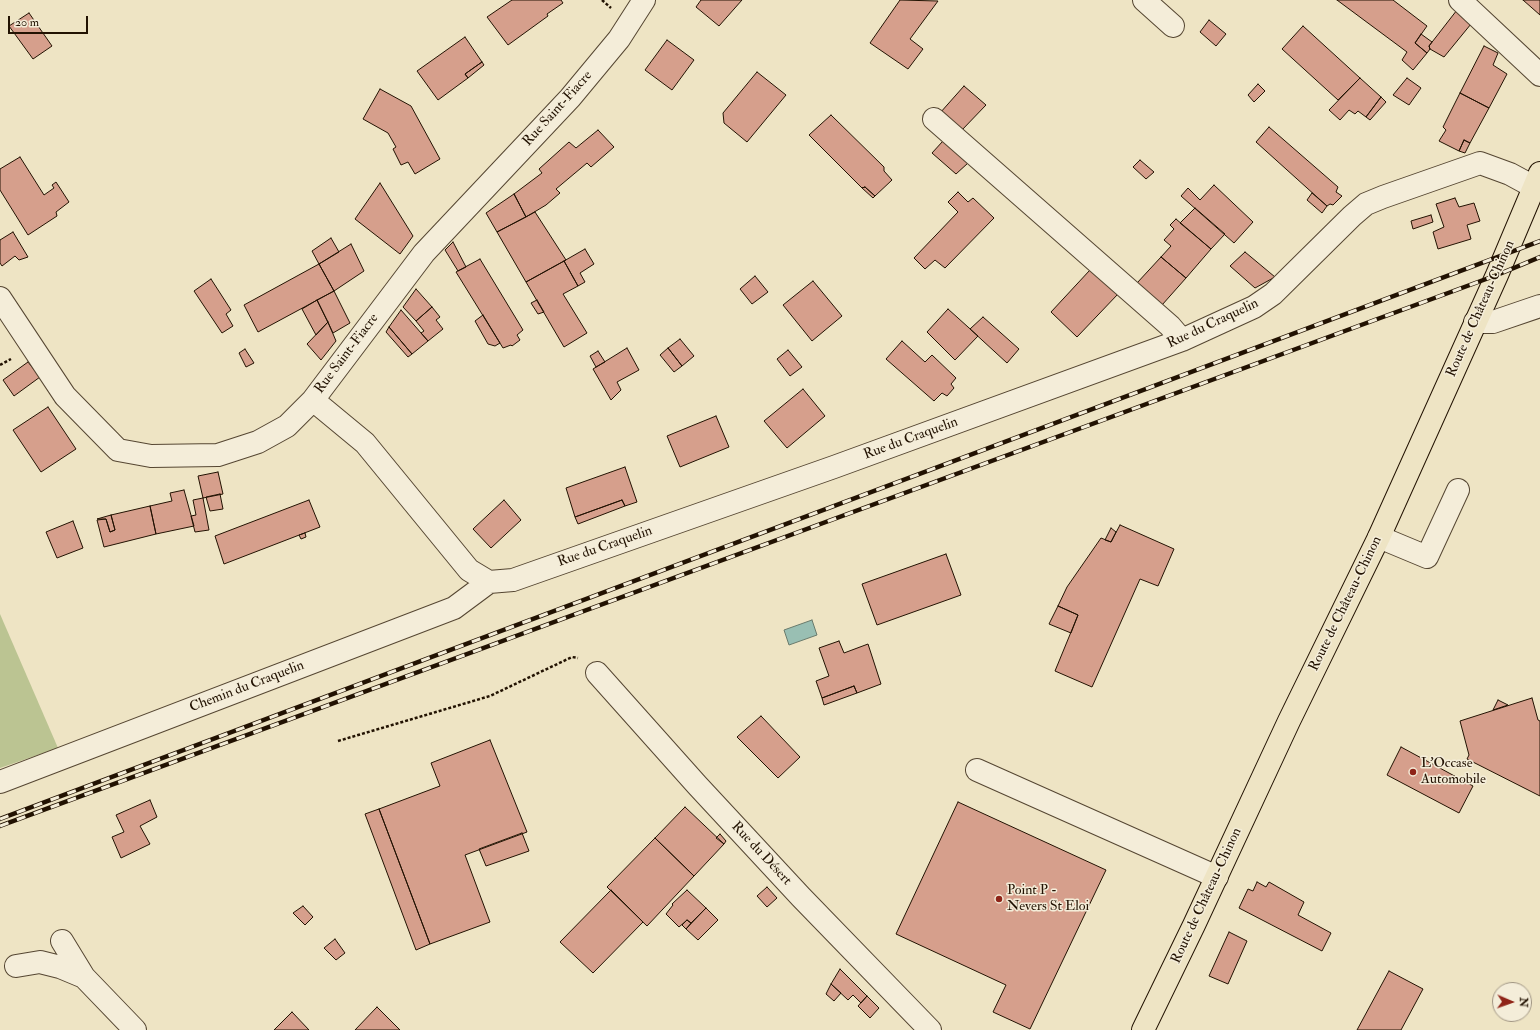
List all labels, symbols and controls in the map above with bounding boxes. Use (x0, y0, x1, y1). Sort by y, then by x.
scale bar (10, 8, 90, 34)
text: 20 m (15, 15, 39, 30)
street label: Rue Saint-Fiacre (520, 68, 596, 150)
street label: Route de Château-Chinon (1443, 238, 1519, 380)
street label: Rue du Craquelin (1165, 295, 1261, 353)
street label: Rue Saint-Fiacre (312, 311, 382, 397)
street label: Rue du Craquelin (862, 414, 960, 464)
street label: Rue du Craquelin (555, 523, 655, 571)
street label: Route de Château-Chinon (1306, 534, 1386, 674)
street label: Chemin du Craquelin (187, 657, 307, 717)
place label: L'Occase Automobile (1421, 756, 1486, 788)
marker: L'Occase Automobile (1408, 767, 1418, 777)
street label: Rue du Désert (727, 819, 795, 889)
street label: Route de Château-Chinon (1168, 825, 1246, 967)
place label: Point P - Nevers St Eloi (1007, 883, 1089, 916)
marker: Point P - Nevers St Eloi (994, 894, 1004, 904)
north arrow (1492, 982, 1532, 1022)
text: N (1517, 997, 1530, 1008)

